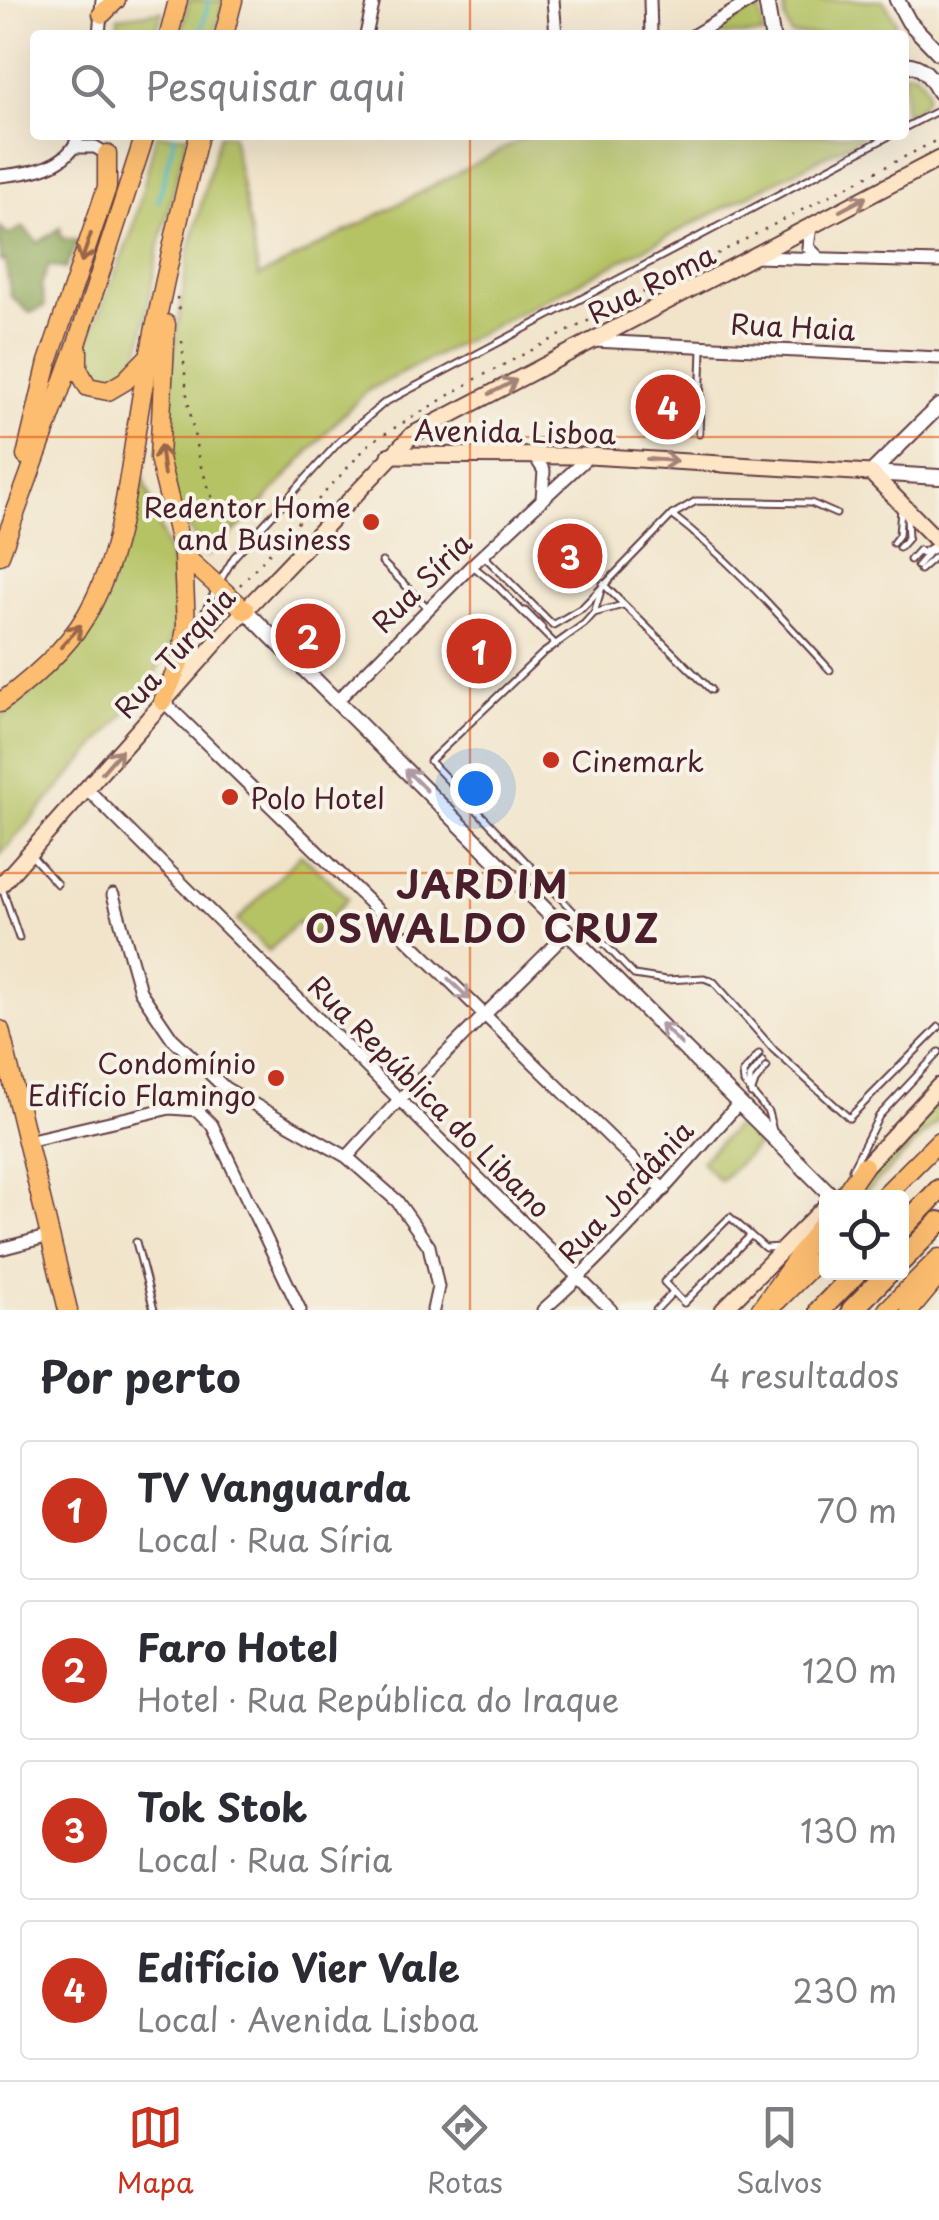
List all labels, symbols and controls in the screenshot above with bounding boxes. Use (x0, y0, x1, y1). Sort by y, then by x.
search box (30, 30, 909, 140)
text: Pesquisar aqui (145, 57, 406, 114)
icon: search (65, 58, 120, 113)
one-way arrow (837, 194, 867, 213)
one-way arrow (76, 232, 94, 263)
street label: Rua Roma (580, 232, 723, 334)
street label: Rua Haia (729, 301, 857, 351)
pin: 4 (636, 370, 700, 444)
one-way arrow (487, 377, 517, 397)
street label: Avenida Lisboa (414, 408, 617, 454)
one-way arrow (152, 444, 171, 477)
one-way arrow (645, 451, 677, 470)
place label: Redentor Home and Business (144, 485, 351, 560)
marker: Redentor Home and Business (360, 511, 382, 533)
pin: 3 (538, 518, 602, 594)
street label: Rua Síria (361, 522, 481, 642)
street label: Rua Turquia (103, 576, 245, 727)
pin: 2 (276, 598, 340, 674)
pin: 1 (446, 614, 512, 688)
one-way arrow (59, 624, 82, 649)
place label: Cinemark (571, 739, 704, 782)
one-way arrow (100, 749, 123, 774)
marker: Cinemark (540, 749, 562, 771)
your location (450, 763, 501, 814)
one-way arrow (404, 769, 428, 793)
place label: Polo Hotel (250, 776, 385, 819)
marker: Polo Hotel (219, 786, 241, 808)
district label: JARDIM OSWALDO CRUZ (305, 855, 661, 956)
street label: Rua República do Libano (299, 965, 561, 1227)
one-way arrow (446, 977, 470, 1001)
one-way arrow (659, 1023, 683, 1047)
place label: Condomínio Edifício Flamingo (28, 1041, 256, 1116)
marker: Condomínio Edifício Flamingo (265, 1067, 287, 1089)
street label: Rua Jordânia (547, 1109, 703, 1272)
map controls (819, 1190, 909, 1280)
button: locate (819, 1190, 909, 1280)
text: Por perto (40, 1344, 241, 1407)
text: 4 resultados (710, 1351, 899, 1399)
text: TV Vanguarda (137, 1458, 411, 1515)
text: 1 (67, 1486, 82, 1534)
text: 70 m (817, 1486, 897, 1534)
text: Local · Rua Síria (137, 1515, 392, 1563)
text: Faro Hotel (137, 1618, 338, 1675)
text: 2 (63, 1646, 86, 1694)
text: 120 m (802, 1646, 897, 1694)
text: Hotel · Rua República do Iraque (137, 1675, 619, 1723)
text: Tok Stok (137, 1778, 307, 1835)
text: 3 (64, 1806, 85, 1854)
text: 130 m (800, 1806, 897, 1854)
text: Local · Rua Síria (137, 1835, 392, 1883)
text: Edifício Vier Vale (137, 1938, 460, 1995)
text: 4 (64, 1966, 85, 2014)
text: 230 m (792, 1966, 897, 2014)
text: Local · Avenida Lisboa (137, 1995, 478, 2043)
tab: Mapa (117, 2100, 194, 2203)
tab: Rotas (427, 2100, 503, 2203)
tab: Salvos (736, 2100, 822, 2203)

